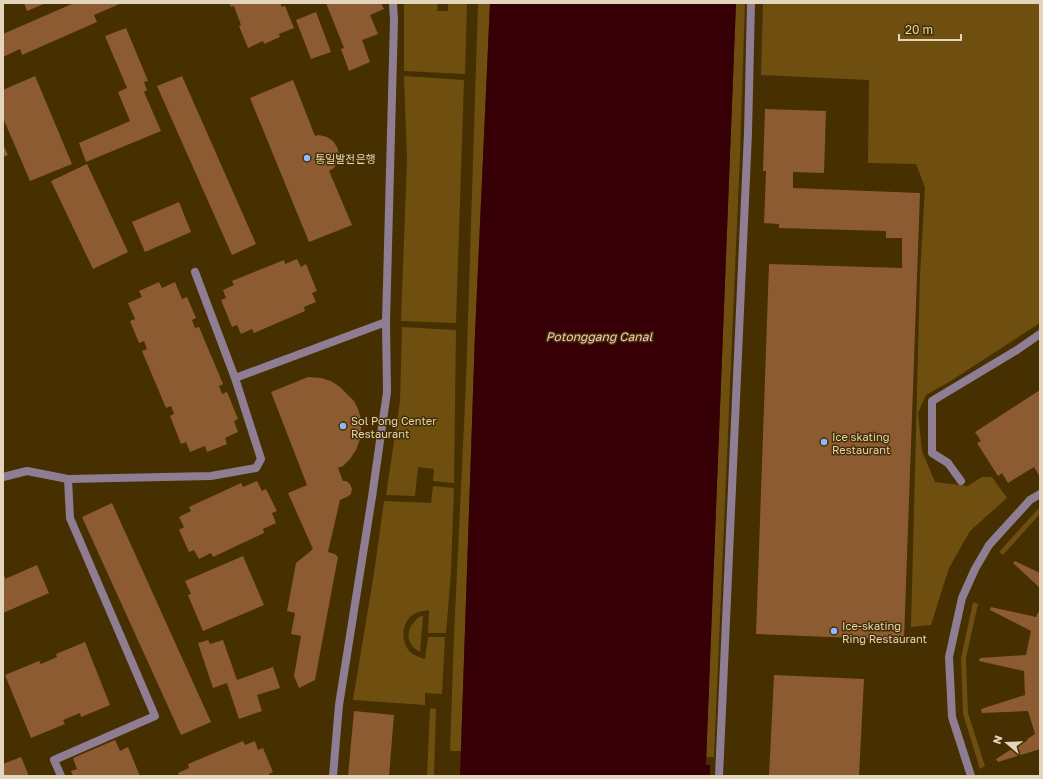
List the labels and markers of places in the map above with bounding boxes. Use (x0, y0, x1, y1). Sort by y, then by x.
place label: 통일발전은행 (315, 152, 376, 165)
marker: 통일발전은행 (302, 153, 312, 163)
place label: Sol Pong Center Restaurant (351, 414, 437, 440)
marker: Sol Pong Center Restaurant (338, 421, 348, 431)
place label: Ice skating Restaurant (832, 430, 890, 456)
marker: Ice skating Restaurant (819, 437, 829, 447)
place label: Ice-skating Ring Restaurant (842, 619, 927, 645)
marker: Ice-skating Ring Restaurant (829, 626, 839, 636)

